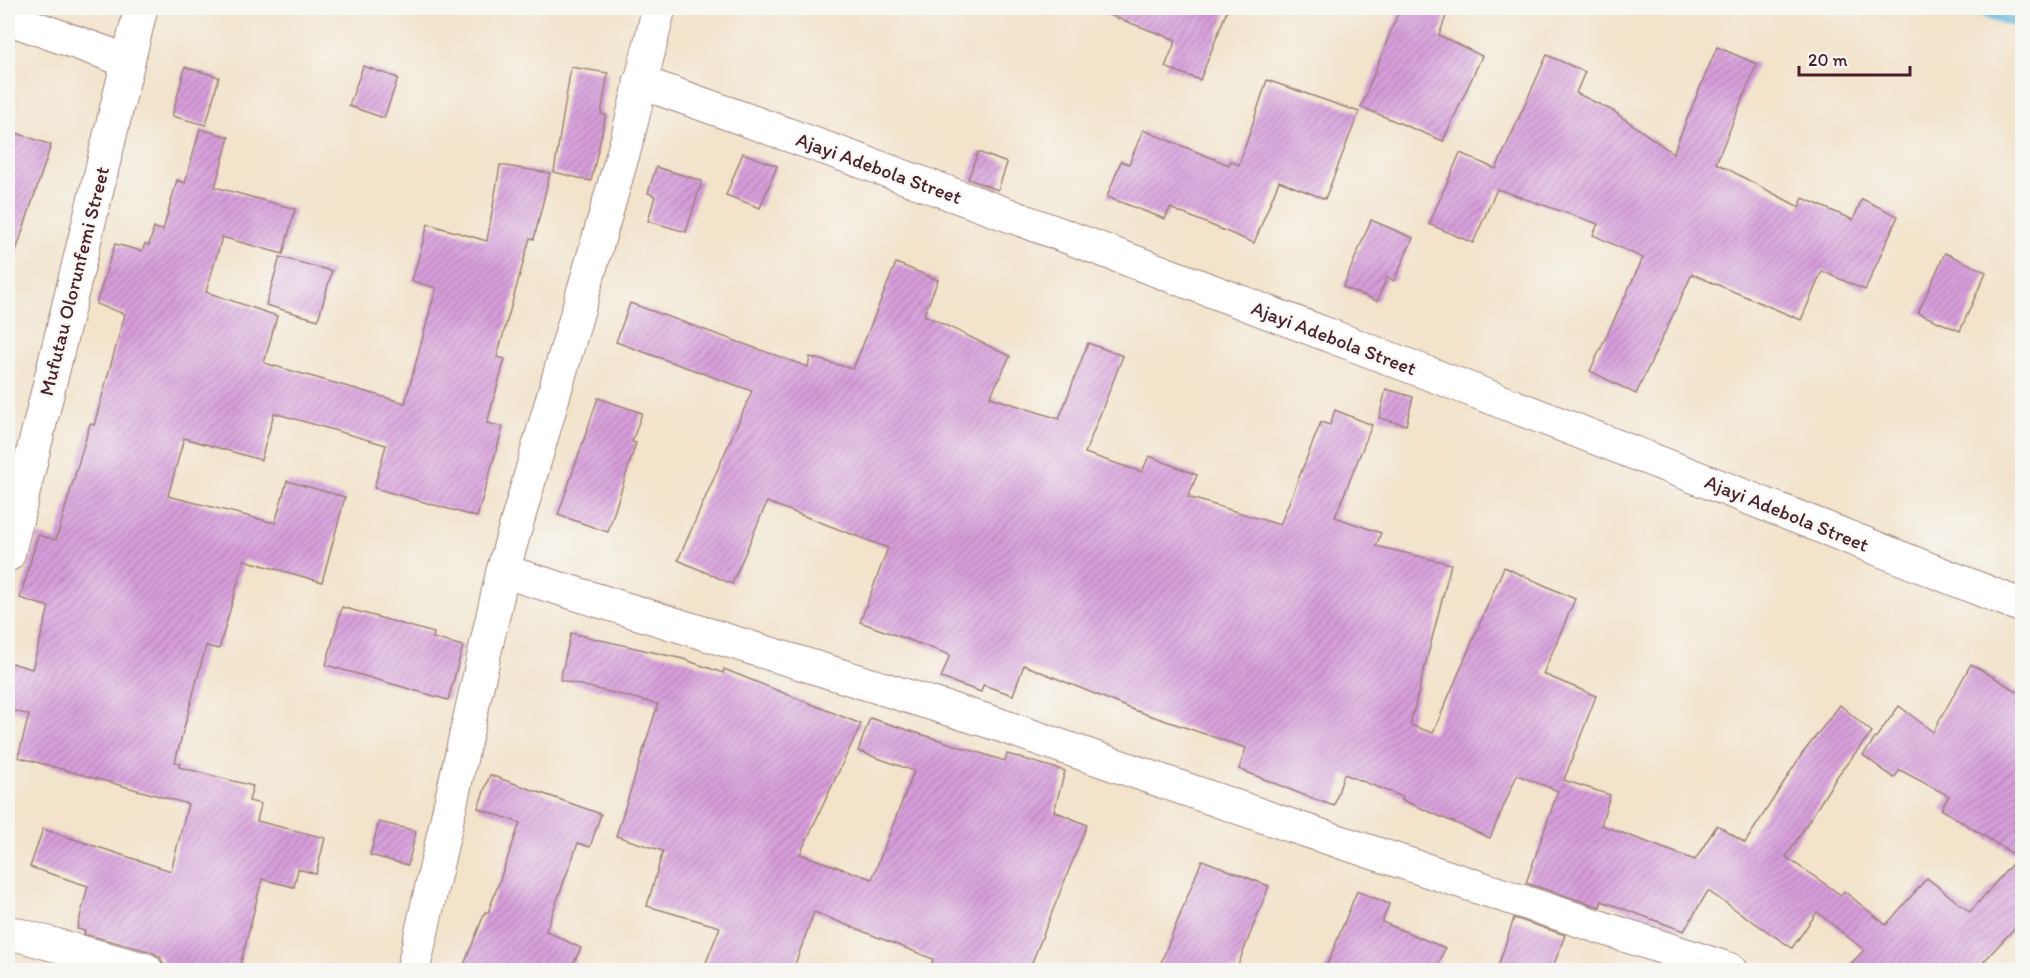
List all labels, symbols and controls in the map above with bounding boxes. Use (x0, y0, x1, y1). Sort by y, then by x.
scale bar (1799, 39, 1910, 77)
text: 20 m (1808, 49, 1848, 71)
street label: Ajayi Adebola Street (793, 127, 966, 209)
street label: Mufutau Olorunfemi Street (34, 164, 114, 398)
street label: Ajayi Adebola Street (1248, 296, 1420, 381)
street label: Ajayi Adebola Street (1702, 469, 1873, 557)

